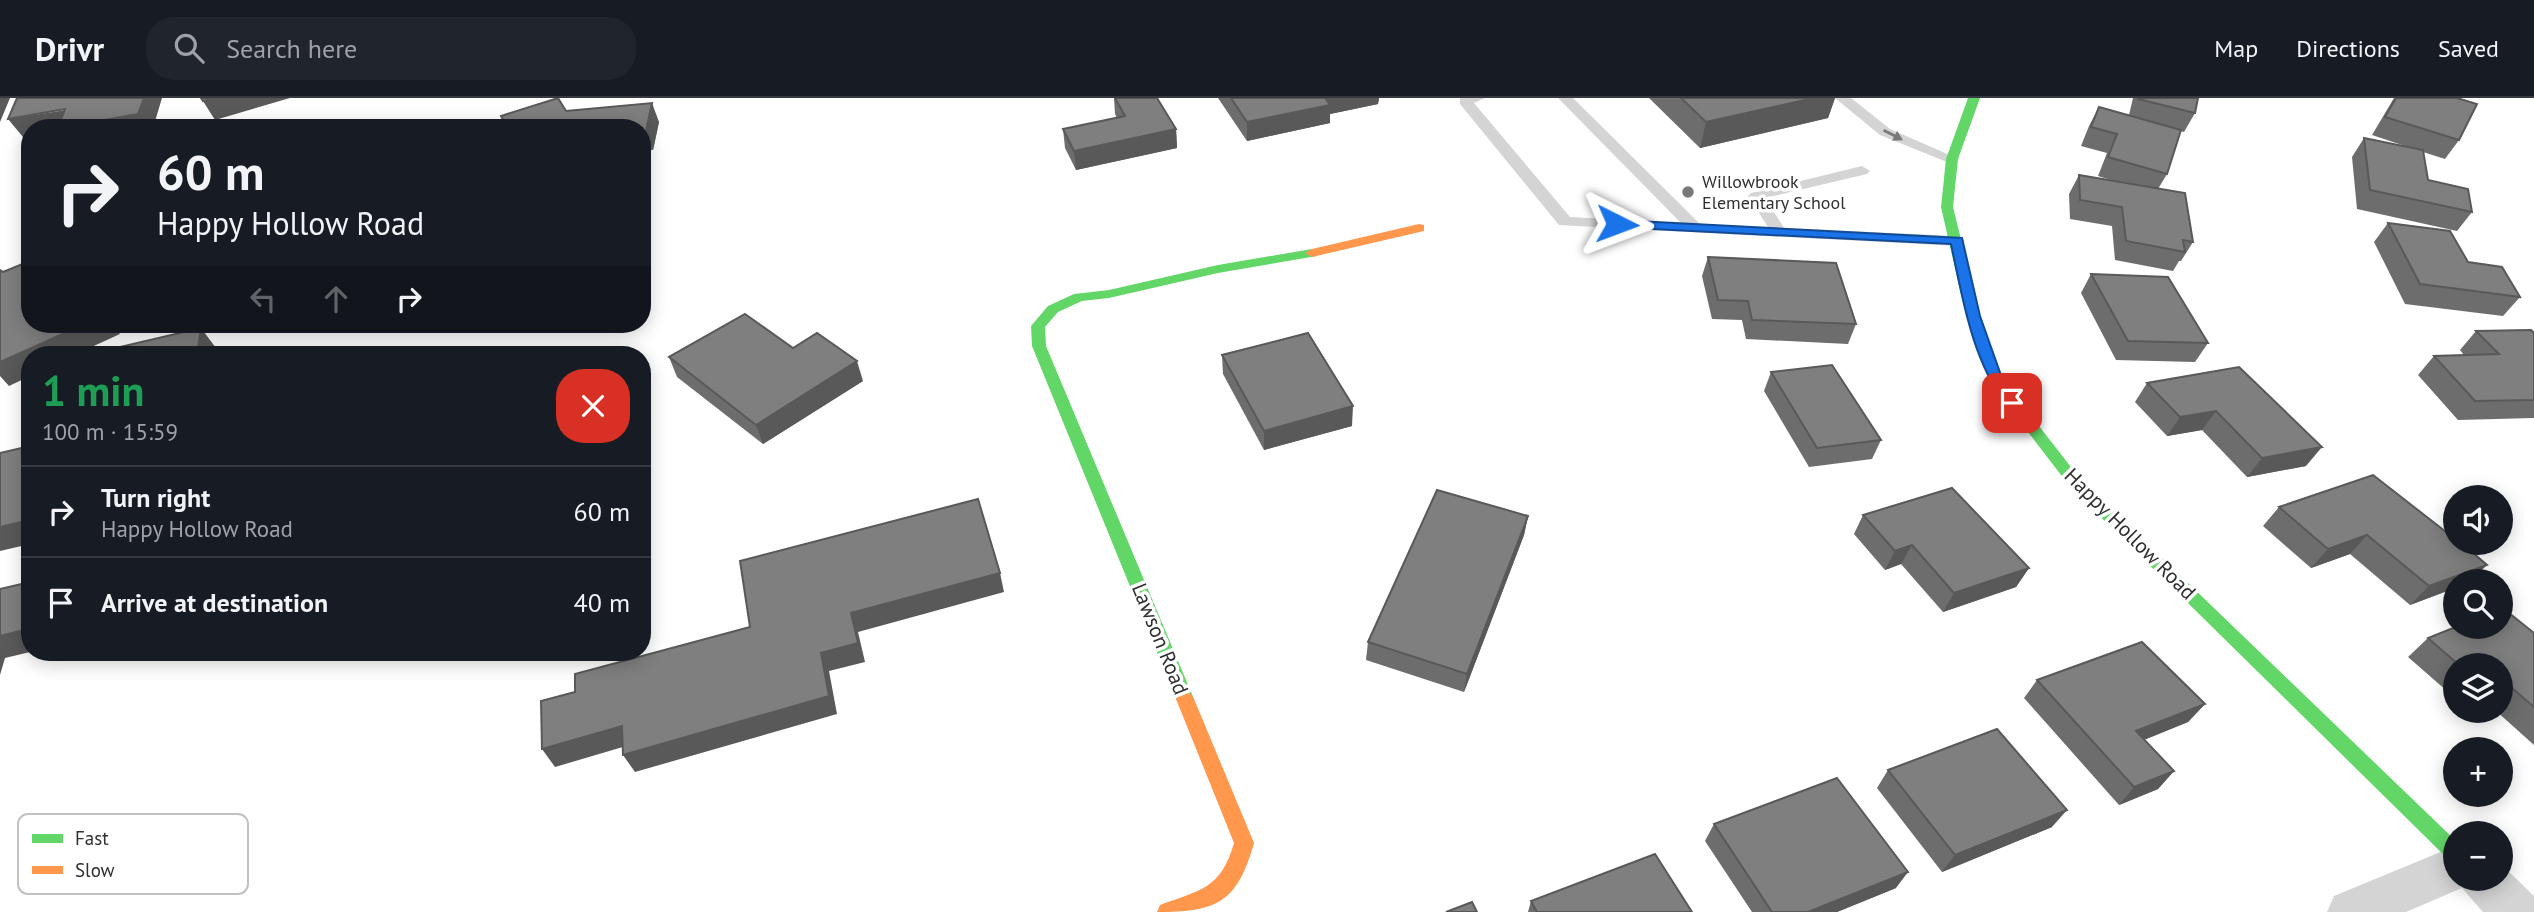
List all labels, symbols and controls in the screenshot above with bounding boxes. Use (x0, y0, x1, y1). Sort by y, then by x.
search box (146, 17, 636, 80)
text: Drivr (35, 27, 104, 70)
icon: search (170, 29, 208, 67)
text: Search here (226, 32, 357, 65)
text: Map (2214, 33, 2258, 64)
text: Directions (2296, 33, 2400, 64)
text: Saved (2438, 33, 2499, 64)
one-way arrow (1883, 130, 1903, 141)
text: 60 m (157, 140, 264, 204)
icon: right (42, 147, 133, 238)
place label: Willowbrook Elementary School (1702, 170, 1846, 214)
marker: Willowbrook Elementary School (1680, 184, 1696, 200)
position arrow (1580, 187, 1654, 261)
text: Happy Hollow Road (157, 202, 424, 244)
icon: left (244, 280, 282, 318)
icon: ahead (317, 280, 355, 318)
icon: right (390, 280, 428, 318)
text: 1 min (42, 363, 144, 418)
button: close (556, 369, 630, 443)
pin (1982, 373, 2042, 433)
icon: arrive (1993, 384, 2031, 422)
text: 100 m · 15:59 (42, 417, 178, 446)
street label: Happy Hollow Road (2059, 462, 2202, 605)
text: Turn right (101, 481, 210, 514)
map controls (2443, 485, 2513, 891)
button: sound (2443, 485, 2513, 555)
icon: right (42, 493, 80, 531)
text: 60 m (574, 495, 630, 528)
text: Happy Hollow Road (101, 514, 293, 543)
button: search (2443, 569, 2513, 639)
street label: Lawson Road (1126, 579, 1195, 699)
icon: arrive (42, 584, 80, 622)
text: Arrive at destination (101, 586, 328, 619)
text: 40 m (574, 586, 630, 619)
button: layers (2443, 653, 2513, 723)
button: + (2443, 737, 2513, 807)
legend (18, 814, 248, 894)
button: − (2443, 821, 2513, 891)
text: Fast (75, 826, 109, 850)
text: Slow (75, 858, 115, 882)

